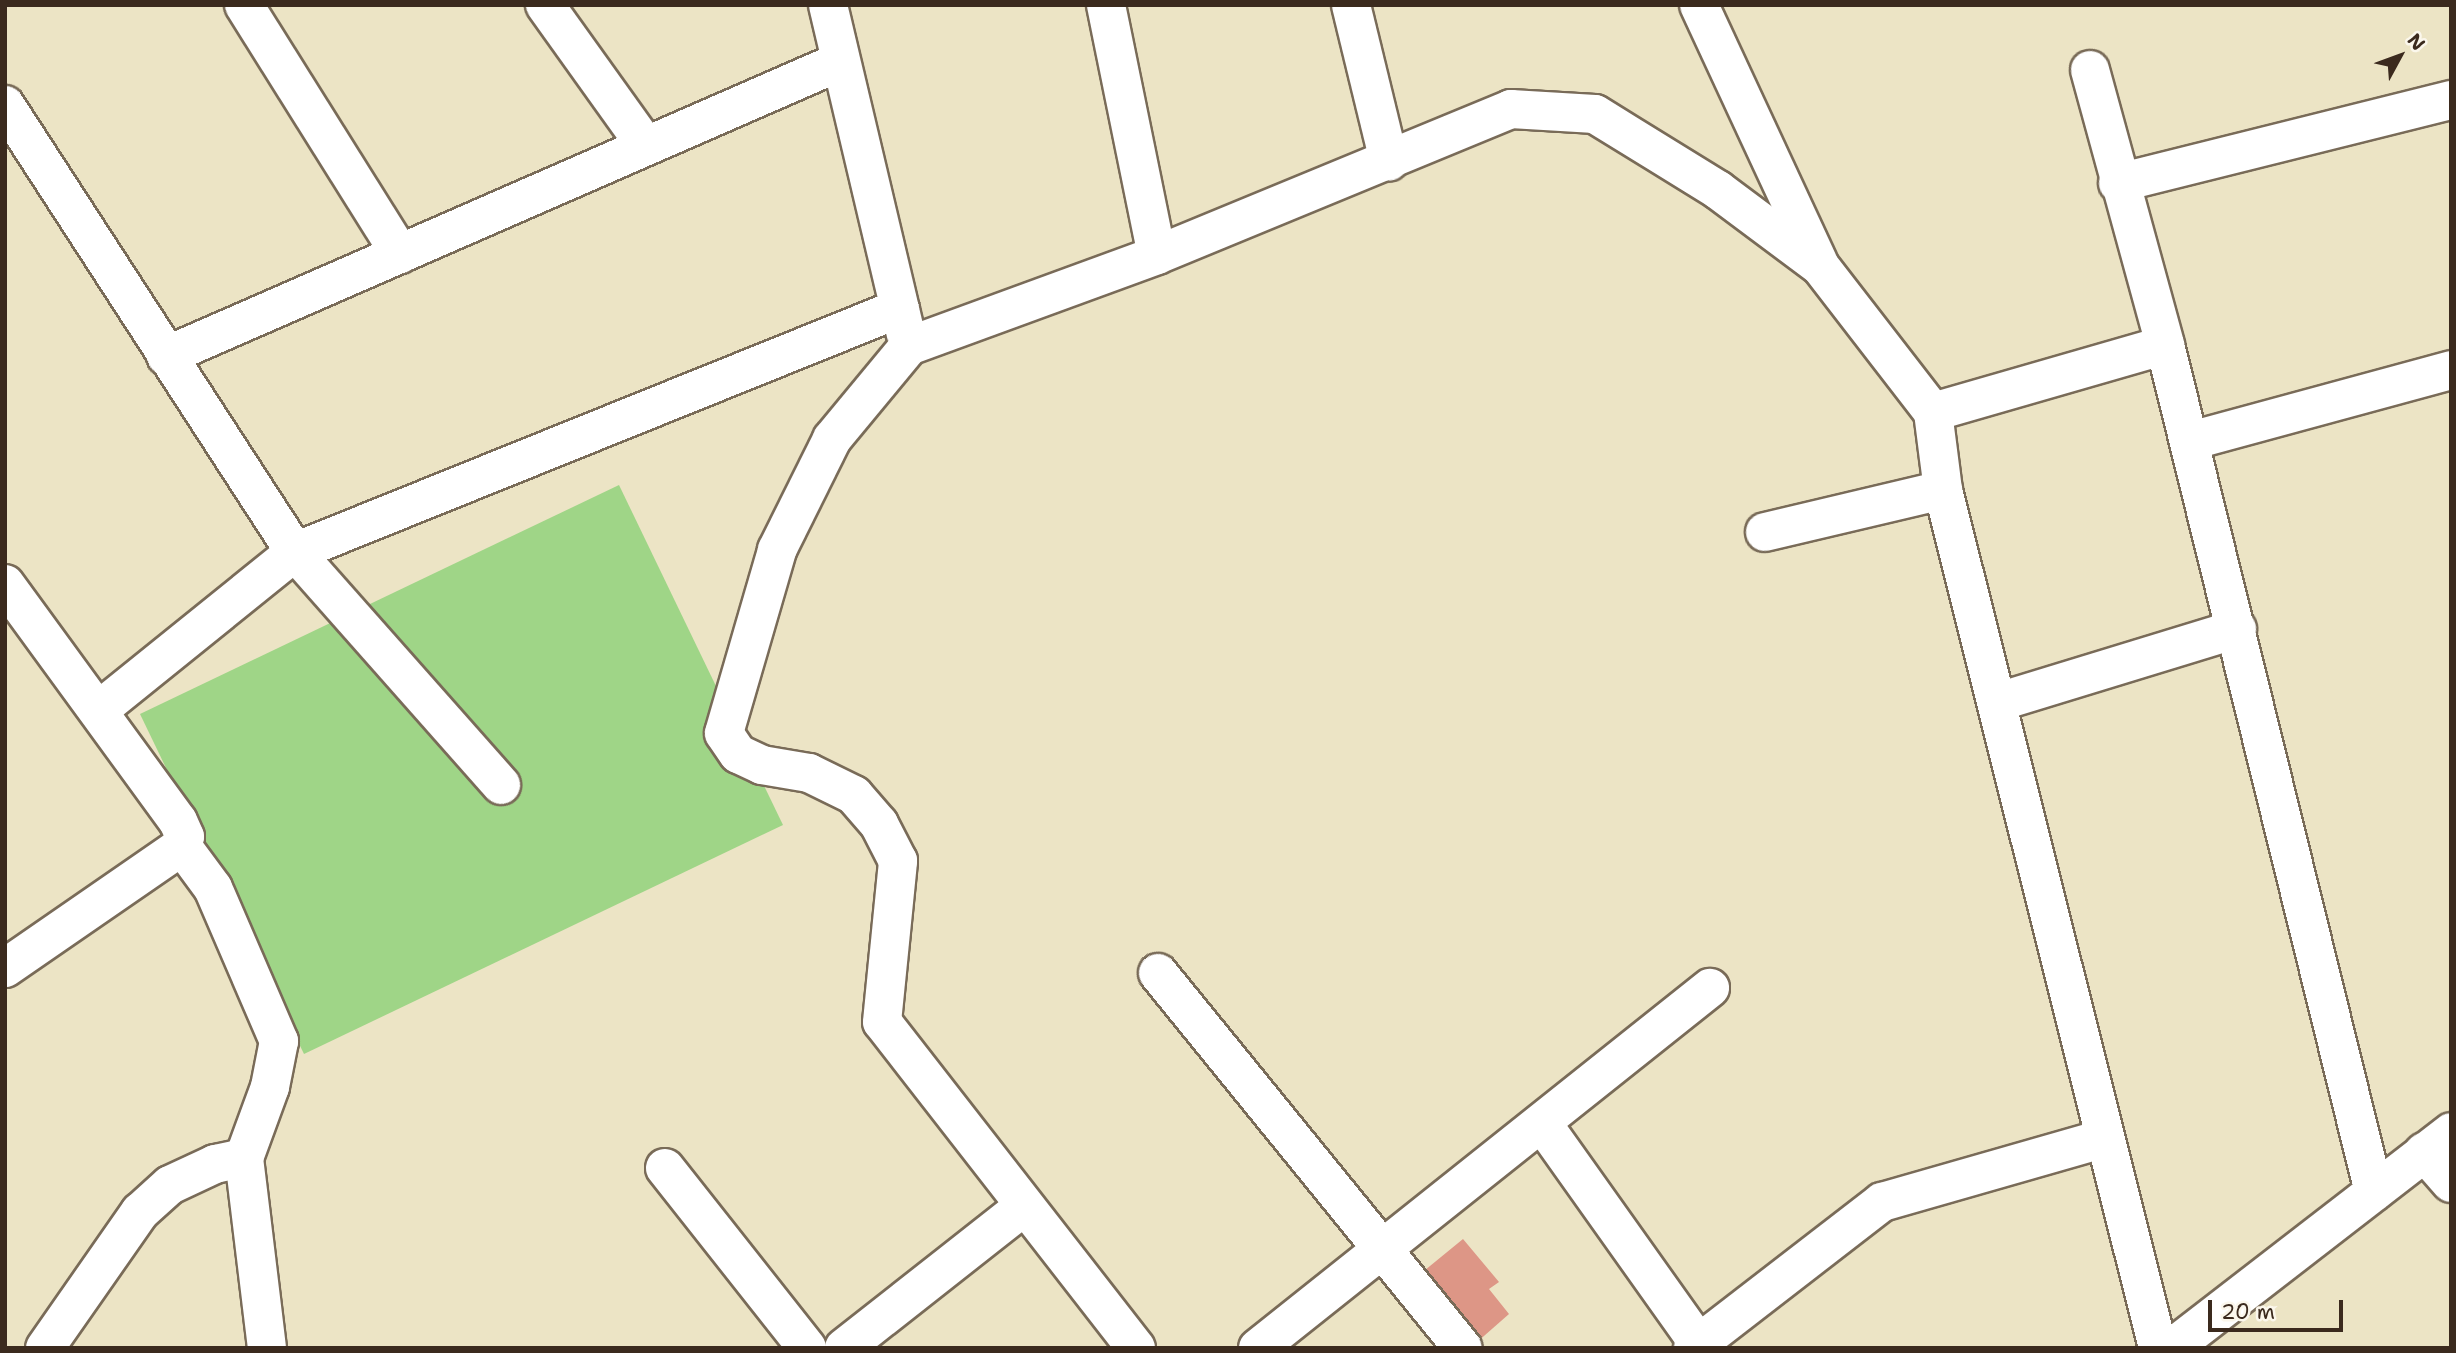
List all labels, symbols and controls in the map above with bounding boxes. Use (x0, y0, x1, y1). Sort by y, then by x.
north arrow (2365, 21, 2435, 91)
text: N (2402, 28, 2431, 56)
scale bar (2211, 1286, 2346, 1330)
text: 20 m (2221, 1298, 2275, 1326)

